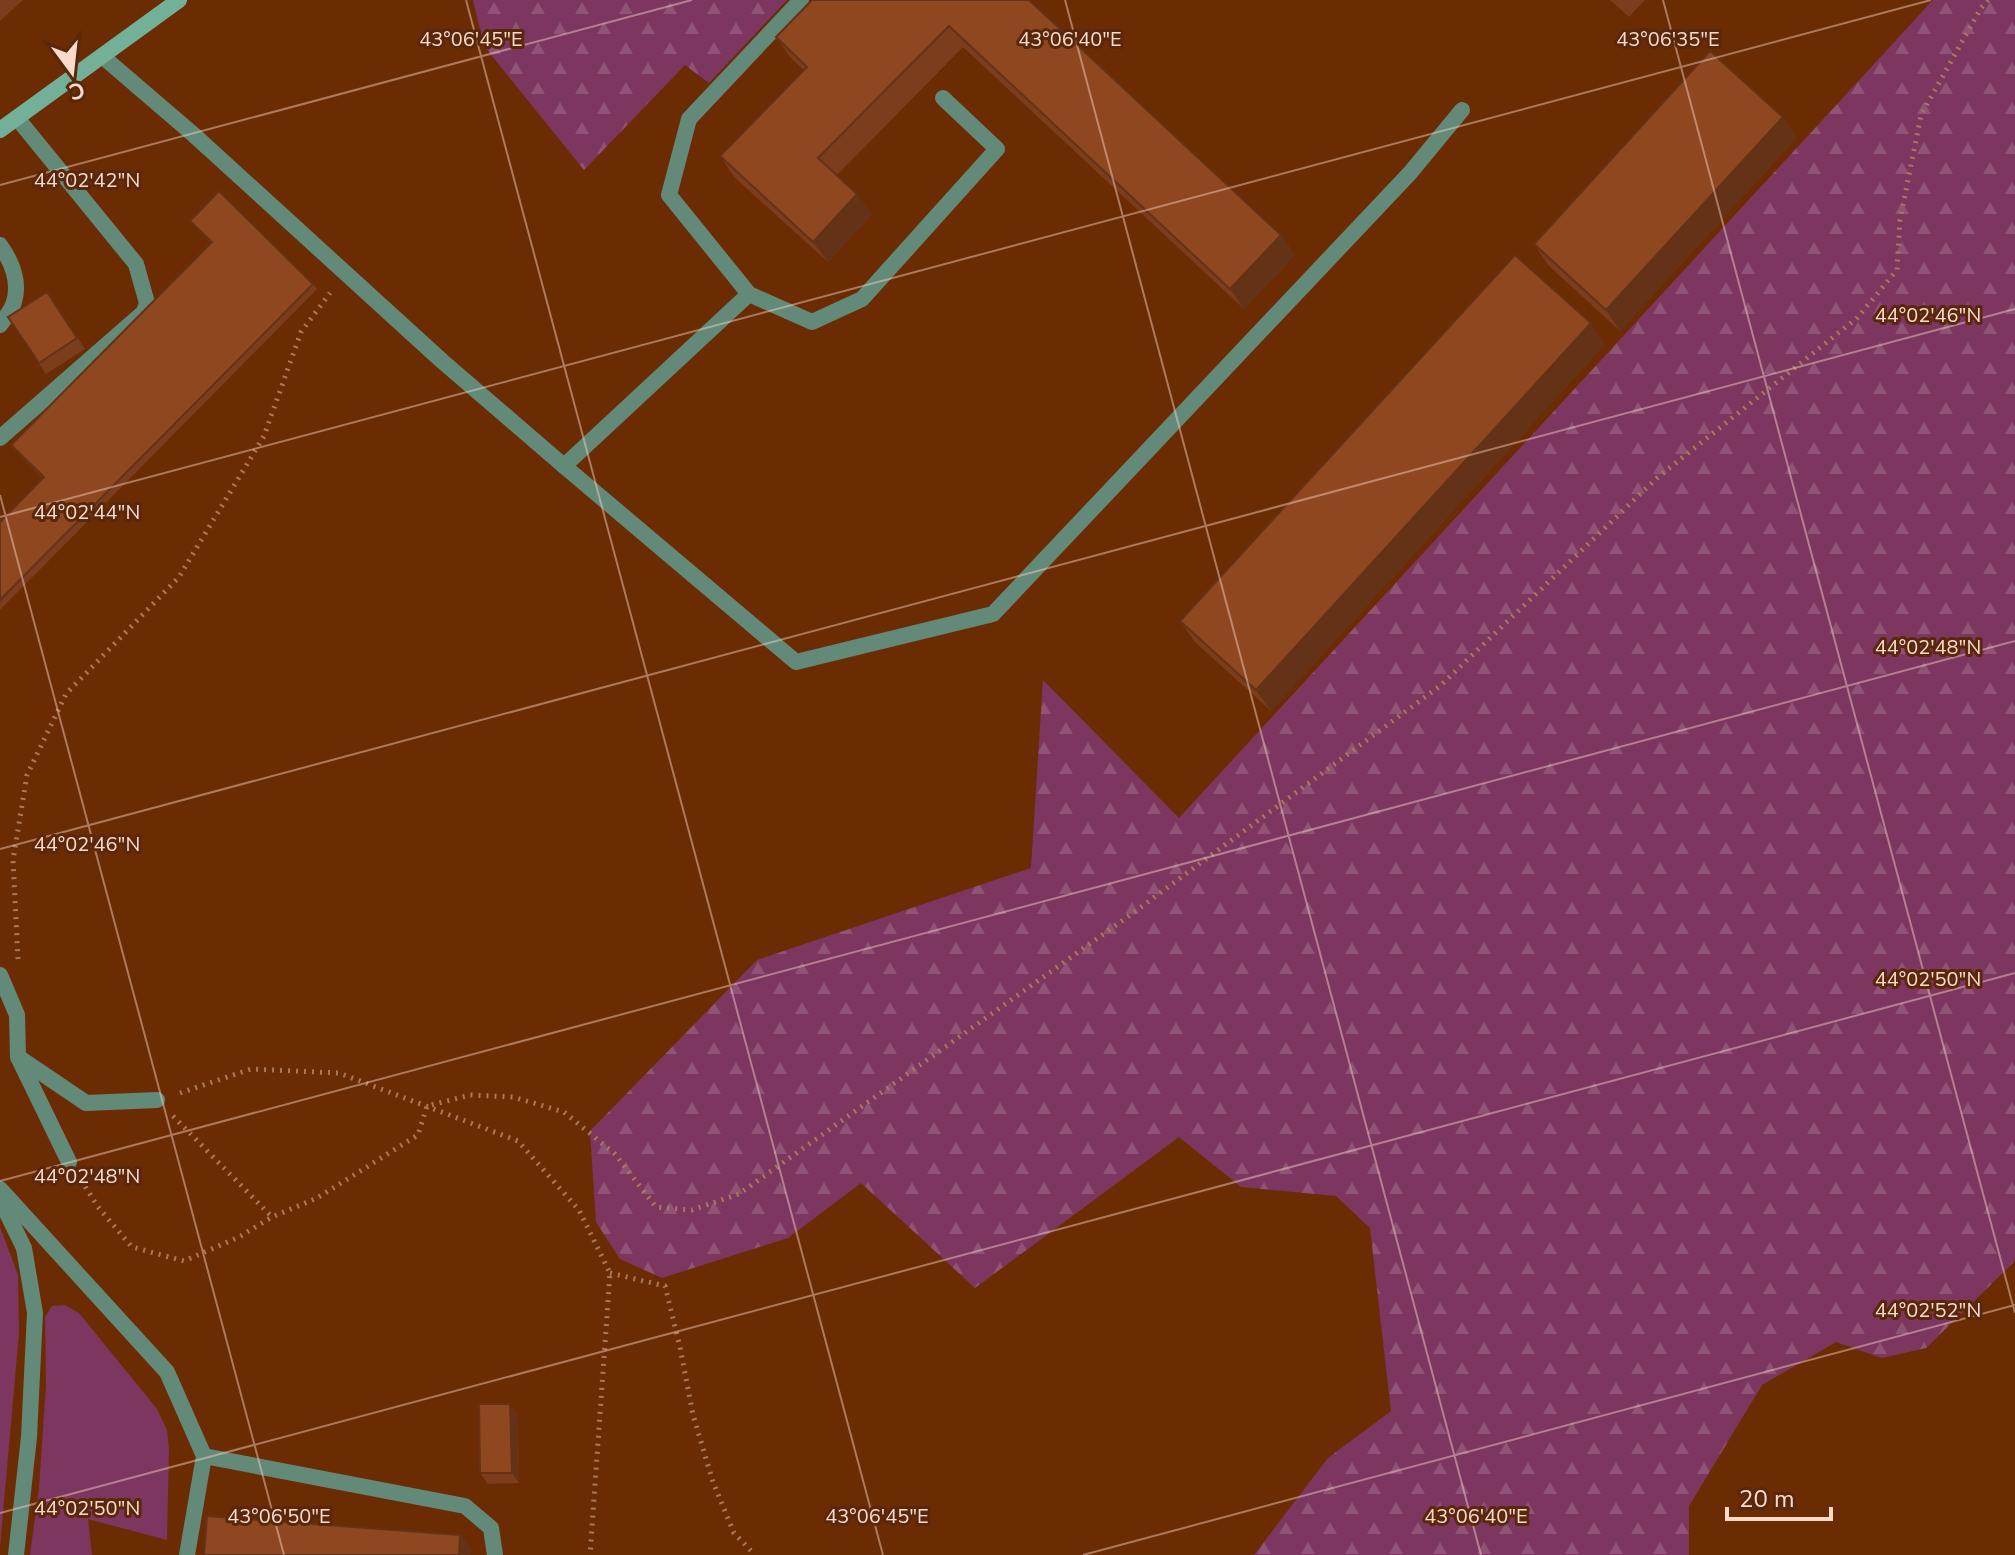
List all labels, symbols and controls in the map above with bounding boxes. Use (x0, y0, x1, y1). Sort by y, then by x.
text: 43°06'45"E (419, 26, 523, 53)
text: 43°06'40"E (1018, 26, 1122, 53)
text: 43°06'35"E (1616, 26, 1720, 53)
north arrow (32, 32, 112, 112)
text: С (66, 74, 88, 107)
text: 44°02'42"N (34, 167, 140, 194)
text: 44°02'46"N (1875, 302, 1981, 329)
text: 44°02'44"N (34, 499, 140, 526)
text: 44°02'48"N (1875, 634, 1981, 661)
text: 44°02'46"N (34, 831, 140, 858)
text: 44°02'50"N (1875, 966, 1981, 993)
text: 44°02'48"N (34, 1163, 140, 1190)
text: 44°02'52"N (1875, 1297, 1981, 1324)
scale bar (1727, 1471, 1831, 1521)
text: 20 m (1739, 1483, 1795, 1515)
text: 44°02'50"N (34, 1495, 140, 1522)
text: 43°06'50"E (227, 1503, 331, 1530)
text: 43°06'45"E (825, 1503, 929, 1530)
text: 43°06'40"E (1424, 1503, 1528, 1530)

